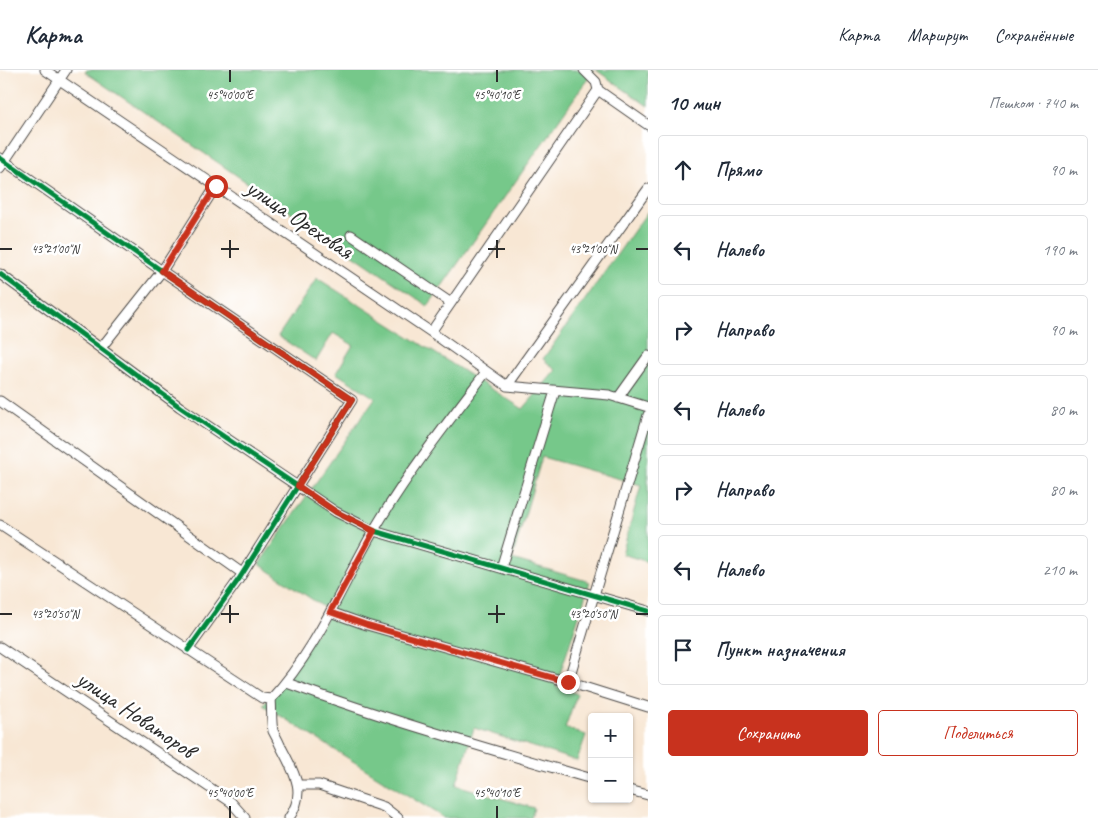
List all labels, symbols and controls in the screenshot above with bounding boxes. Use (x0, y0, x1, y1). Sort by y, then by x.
text: Карта (25, 20, 82, 50)
text: Карта (838, 24, 879, 46)
text: Маршрут (907, 24, 967, 46)
text: Сохранённые (995, 24, 1073, 46)
text: 45°40'00"E (207, 87, 255, 103)
text: 45°40'10"E (474, 87, 522, 103)
text: 10 мин (668, 90, 720, 116)
text: Пешком · 740 m (989, 93, 1078, 113)
icon: ahead (669, 156, 697, 184)
text: Прямо (716, 158, 761, 182)
text: 90 m (1050, 160, 1077, 180)
street label: улица Ореховая (239, 171, 360, 267)
route start (205, 175, 228, 198)
icon: left (669, 236, 697, 264)
text: Налево (716, 238, 764, 262)
text: 190 m (1043, 240, 1077, 260)
text: 43°21'00"N (31, 241, 80, 257)
text: 43°21'00"N (569, 241, 618, 257)
icon: right (669, 316, 697, 344)
text: Направо (716, 318, 774, 342)
text: 90 m (1050, 320, 1077, 340)
icon: left (669, 396, 697, 424)
text: Налево (716, 398, 764, 422)
text: 80 m (1050, 400, 1077, 420)
icon: right (669, 476, 697, 504)
text: Направо (716, 478, 774, 502)
text: 80 m (1050, 480, 1077, 500)
icon: left (669, 556, 697, 584)
text: Налево (716, 558, 764, 582)
text: 210 m (1043, 560, 1077, 580)
text: 43°20'50"N (31, 606, 80, 622)
text: 43°20'50"N (569, 606, 618, 622)
icon: arrive (669, 636, 697, 664)
text: Пункт назначения (716, 638, 845, 662)
street label: улица Новаторов (69, 662, 205, 767)
route end (557, 671, 580, 694)
button: Сохранить (668, 710, 868, 756)
button: Поделиться (878, 710, 1078, 756)
map controls (588, 713, 633, 803)
button: + (588, 713, 633, 758)
button: − (588, 758, 633, 803)
text: 45°40'00"E (207, 785, 255, 801)
text: 45°40'10"E (474, 785, 522, 801)

